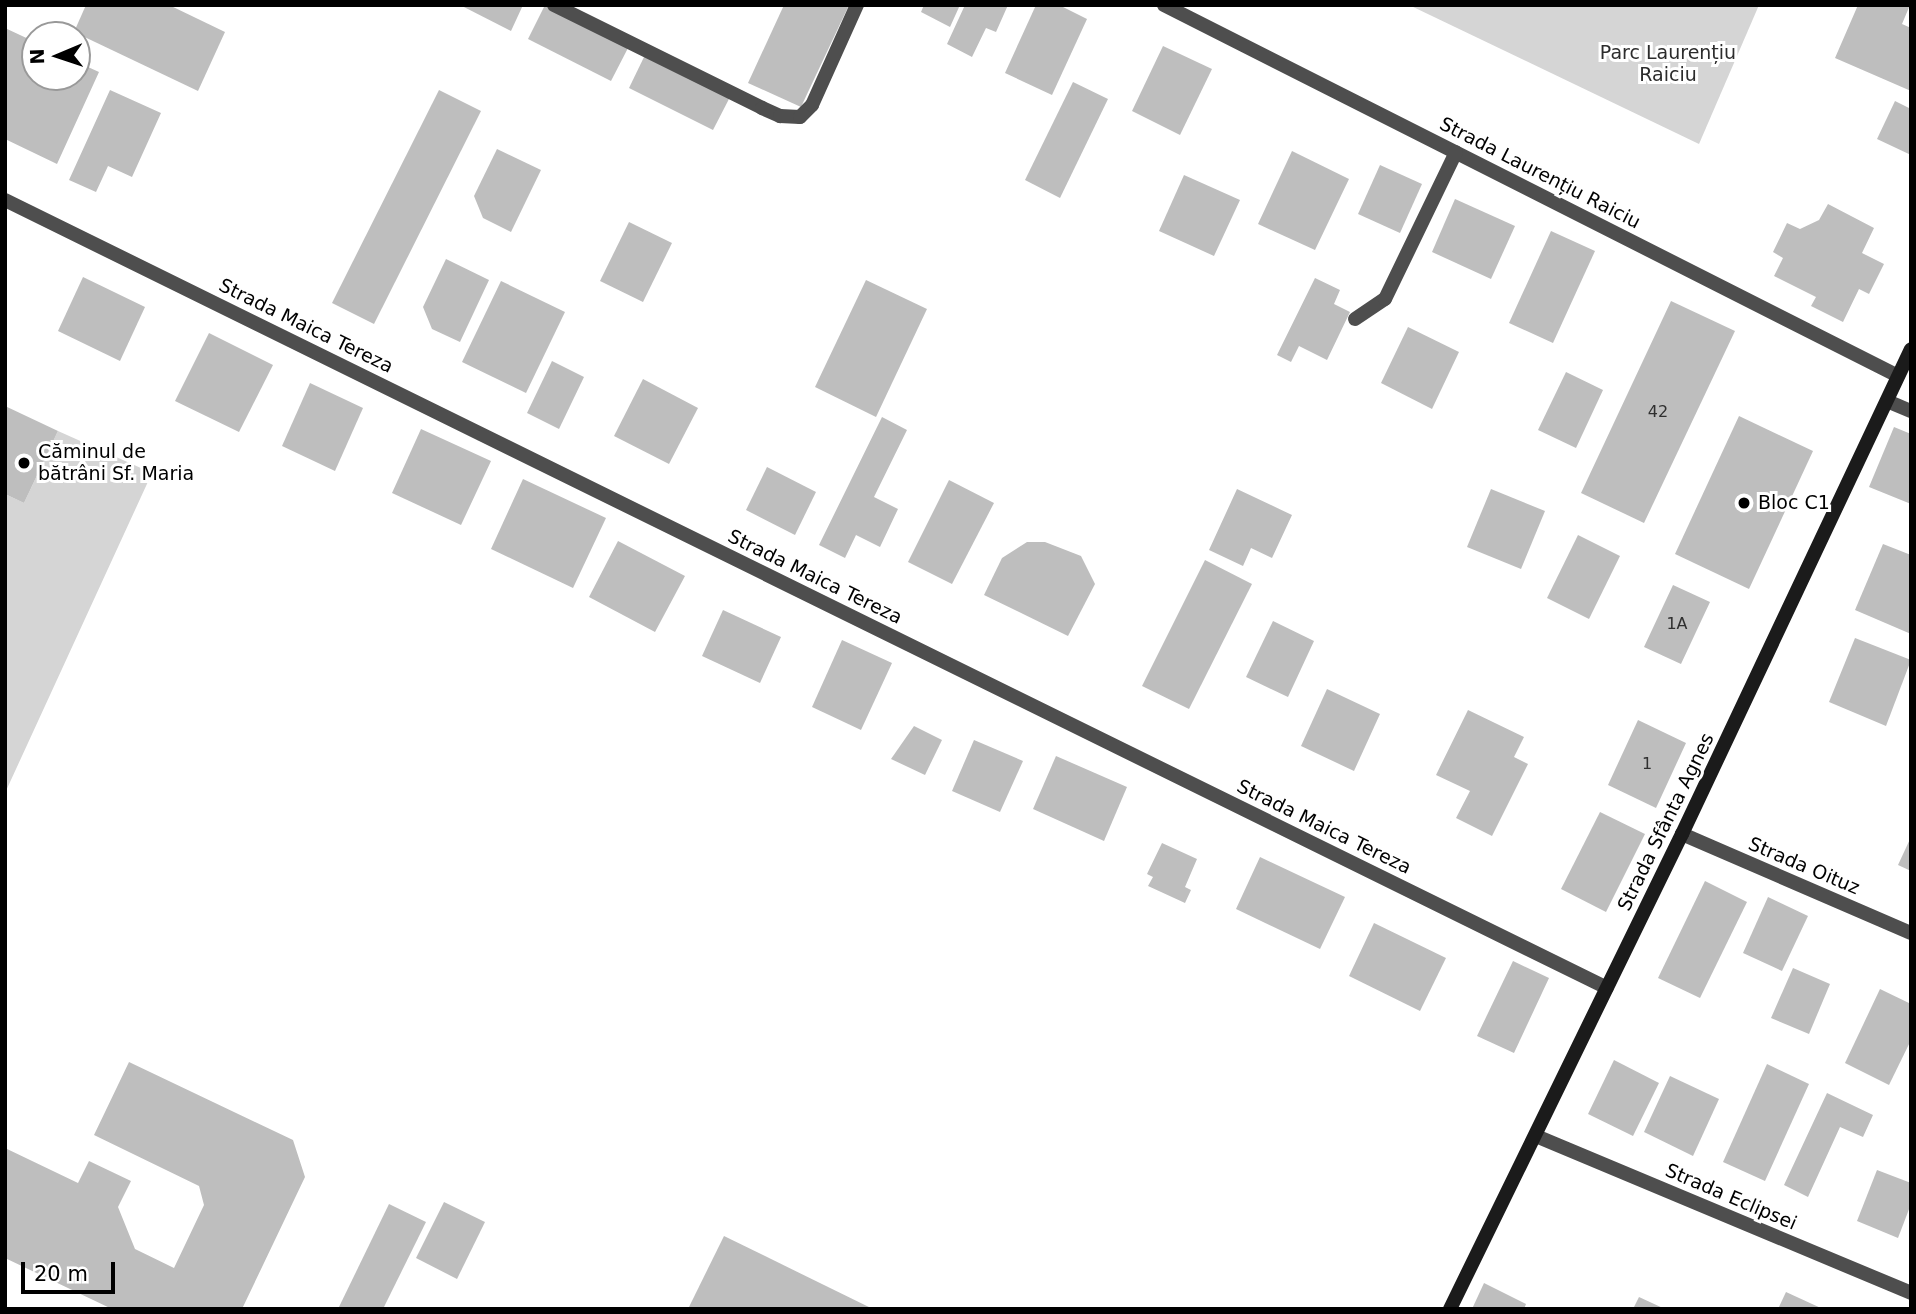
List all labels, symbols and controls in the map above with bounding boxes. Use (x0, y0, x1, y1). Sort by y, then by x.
north arrow (21, 21, 91, 91)
park label: Parc Laurențiu Raiciu (1600, 42, 1736, 86)
text: N (26, 48, 48, 65)
street label: Strada Laurențiu Raiciu (1436, 112, 1644, 234)
street label: Strada Maica Tereza (215, 274, 397, 378)
house number: 42 (1648, 402, 1668, 422)
place label: Căminul de bătrâni Sf. Maria (38, 441, 194, 485)
marker: Căminul de bătrâni Sf. Maria (16, 455, 32, 471)
place label: Bloc C1 (1758, 492, 1830, 514)
marker: Bloc C1 (1736, 495, 1752, 511)
street label: Strada Maica Tereza (724, 525, 906, 629)
house number: 1A (1666, 614, 1688, 634)
street label: Strada Sfânta Agnes (1613, 729, 1719, 915)
house number: 1 (1642, 754, 1652, 774)
street label: Strada Maica Tereza (1233, 775, 1415, 879)
street label: Strada Oituz (1745, 832, 1863, 900)
street label: Strada Eclipsei (1662, 1159, 1800, 1235)
scale bar (24, 1248, 119, 1292)
text: 20 m (34, 1262, 88, 1286)

